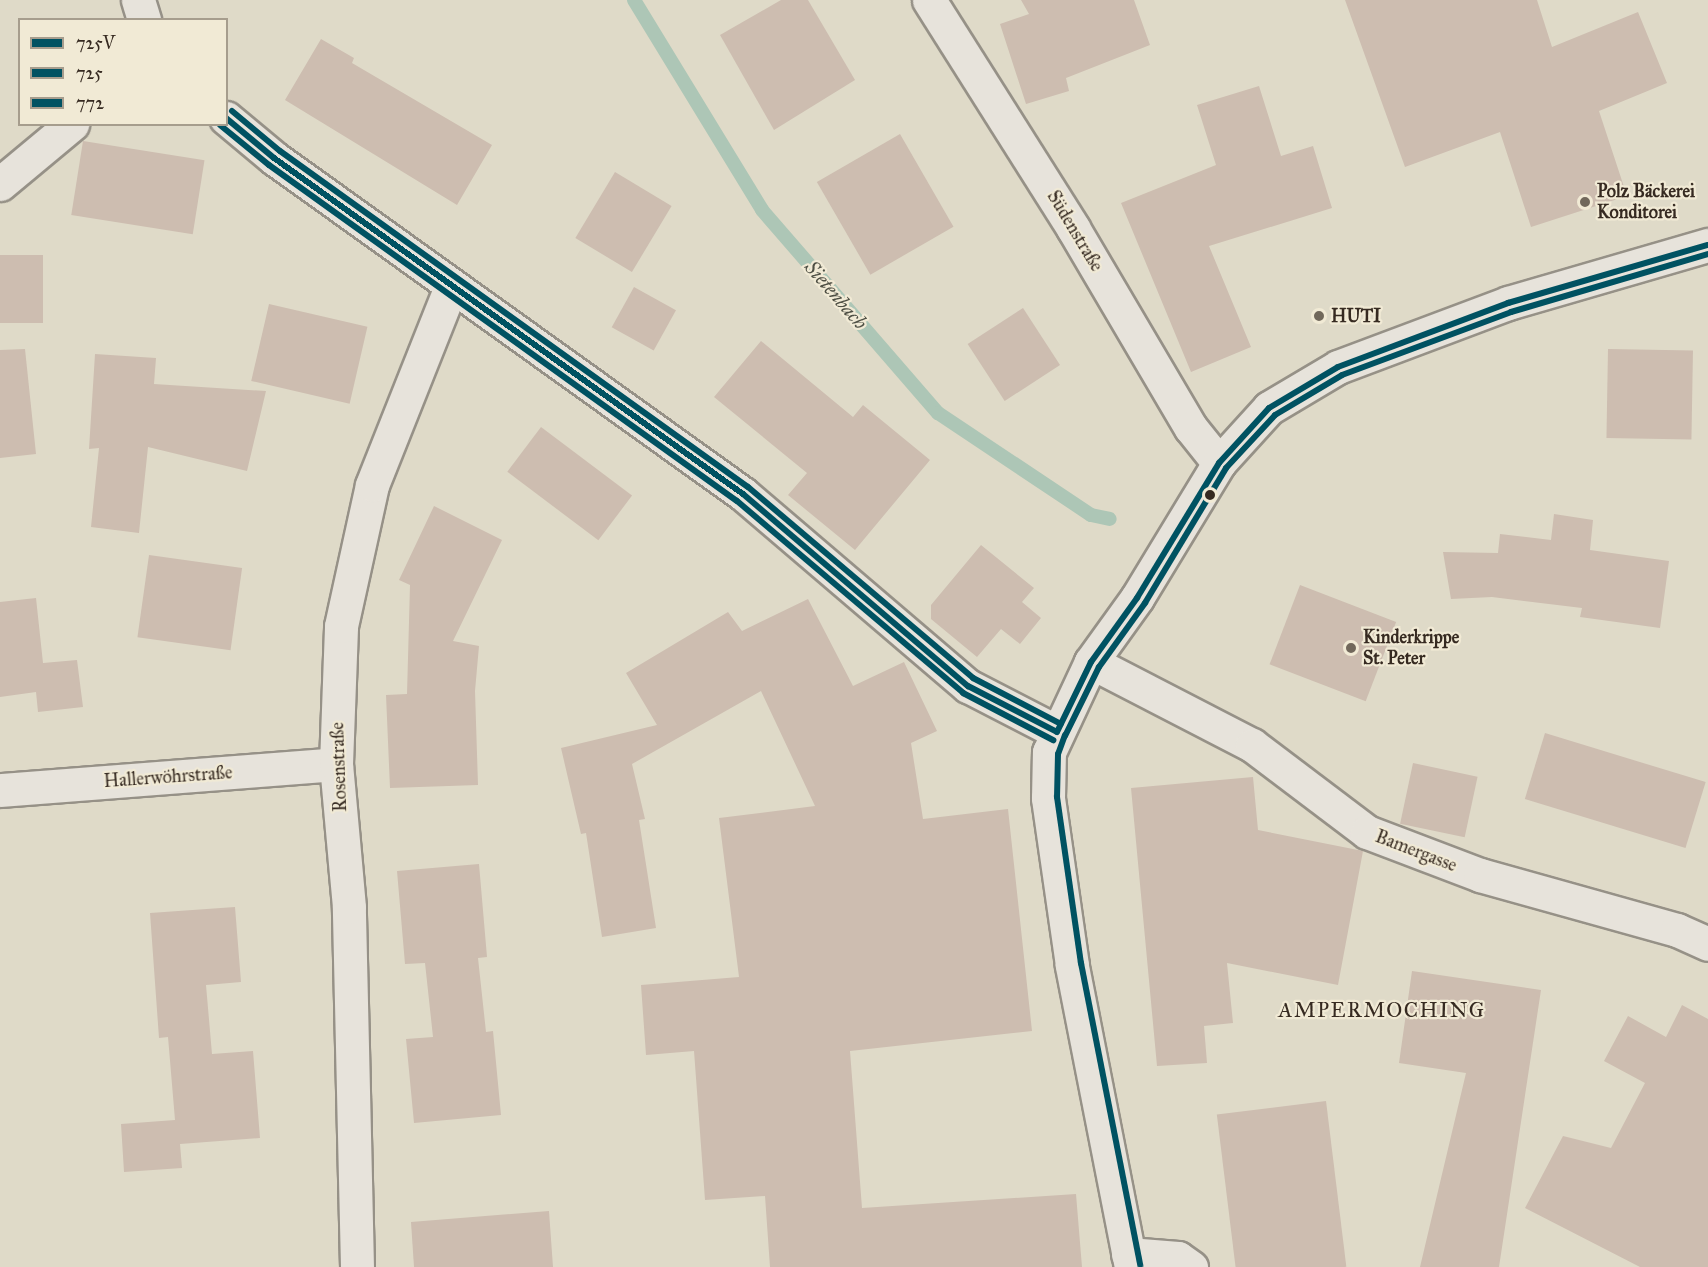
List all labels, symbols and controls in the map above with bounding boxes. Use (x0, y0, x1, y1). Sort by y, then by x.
legend (18, 18, 228, 126)
text: 725V (76, 32, 115, 54)
text: 725 (76, 62, 103, 84)
text: 772 (76, 92, 104, 114)
place label: Polz Bäckerei Konditorei (1597, 181, 1695, 224)
street label: Südenstraße (1042, 187, 1108, 275)
marker: Polz Bäckerei Konditorei (1578, 195, 1592, 209)
water label: Sietenbach (800, 256, 872, 334)
place label: HUTI (1331, 305, 1381, 327)
marker: HUTI (1312, 309, 1326, 323)
unlabelled marker (1204, 489, 1216, 501)
place label: Kinderkrippe St. Peter (1363, 627, 1459, 670)
marker: Kinderkrippe St. Peter (1344, 641, 1358, 655)
street label: Rosenstraße (327, 722, 351, 812)
street label: Hallerwöhrstraße (103, 762, 233, 792)
street label: Bamergasse (1372, 826, 1460, 876)
district label: AMPERMOCHING (1278, 997, 1486, 1023)

